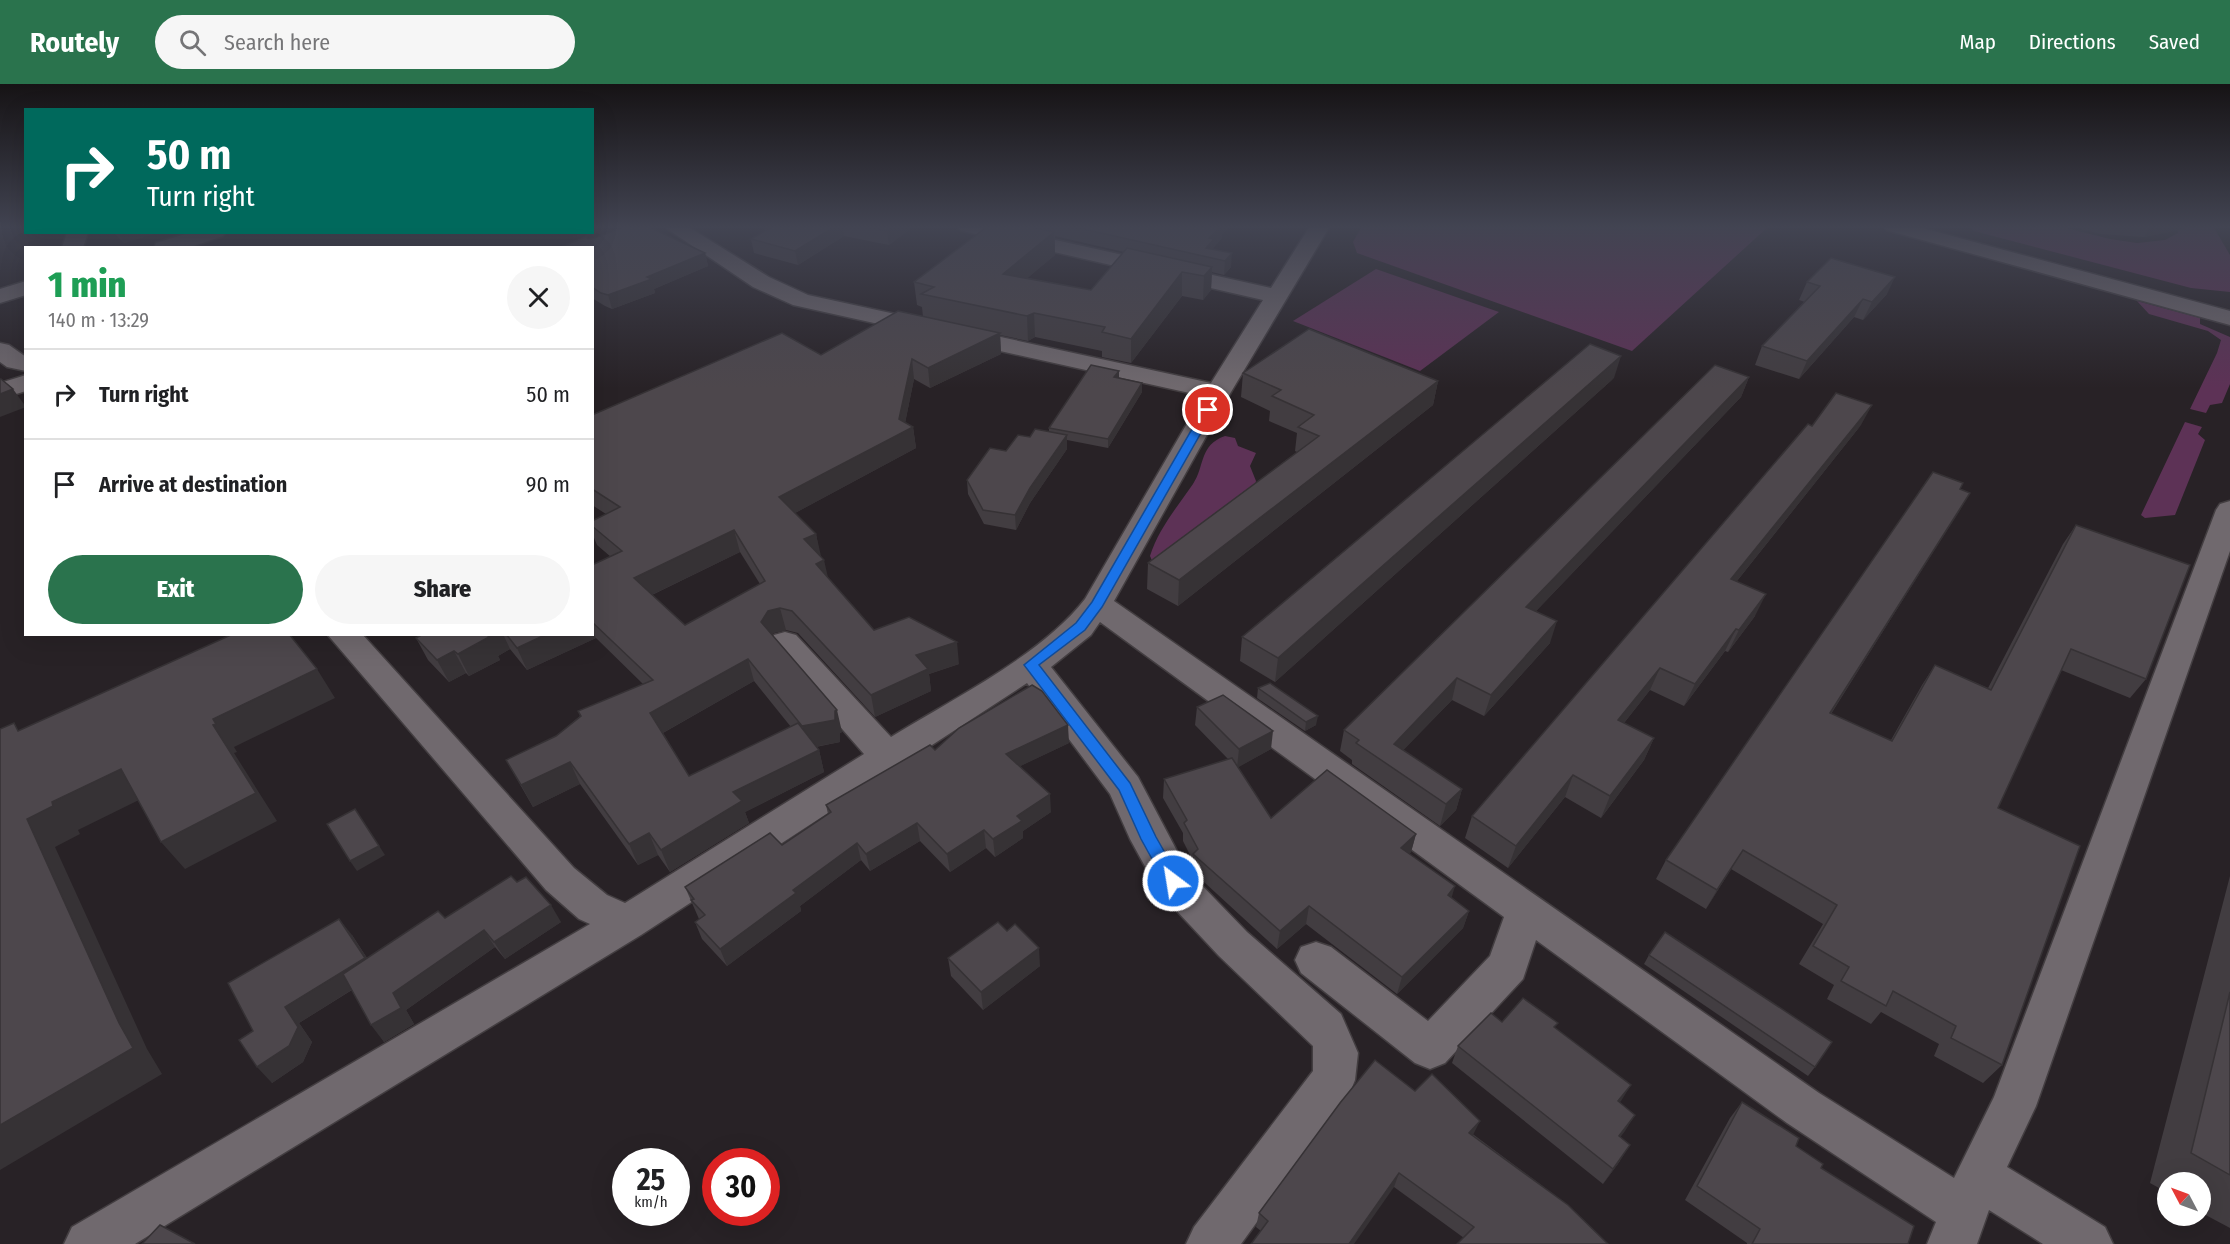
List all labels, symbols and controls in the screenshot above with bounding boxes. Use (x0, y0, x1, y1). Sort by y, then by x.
search box (155, 15, 575, 69)
text: Routely (30, 26, 119, 59)
icon: search (176, 26, 209, 59)
text: Search here (224, 29, 330, 56)
text: Map (1959, 29, 1996, 55)
text: Directions (2029, 29, 2116, 55)
text: Saved (2149, 29, 2200, 55)
text: 50 m (147, 130, 231, 180)
icon: right (48, 132, 126, 210)
text: Turn right (147, 181, 255, 213)
text: 1 min (48, 263, 126, 307)
button: close (507, 266, 570, 329)
text: 140 m · 13:29 (48, 308, 149, 332)
icon: right (48, 378, 81, 411)
text: Turn right (99, 381, 188, 408)
text: 50 m (526, 381, 570, 408)
pin (1182, 384, 1233, 435)
icon: arrive (1191, 393, 1224, 426)
icon: arrive (48, 468, 81, 501)
text: Arrive at destination (99, 471, 287, 498)
text: 90 m (526, 471, 570, 498)
button: Exit (48, 555, 303, 624)
button: Share (315, 555, 570, 624)
position arrow (1141, 849, 1205, 913)
speed limit sign: 30 (702, 1148, 780, 1226)
text: 25 (637, 1162, 665, 1198)
north arrow (2157, 1172, 2211, 1226)
map controls (2157, 1172, 2211, 1226)
text: km/h (634, 1193, 668, 1211)

